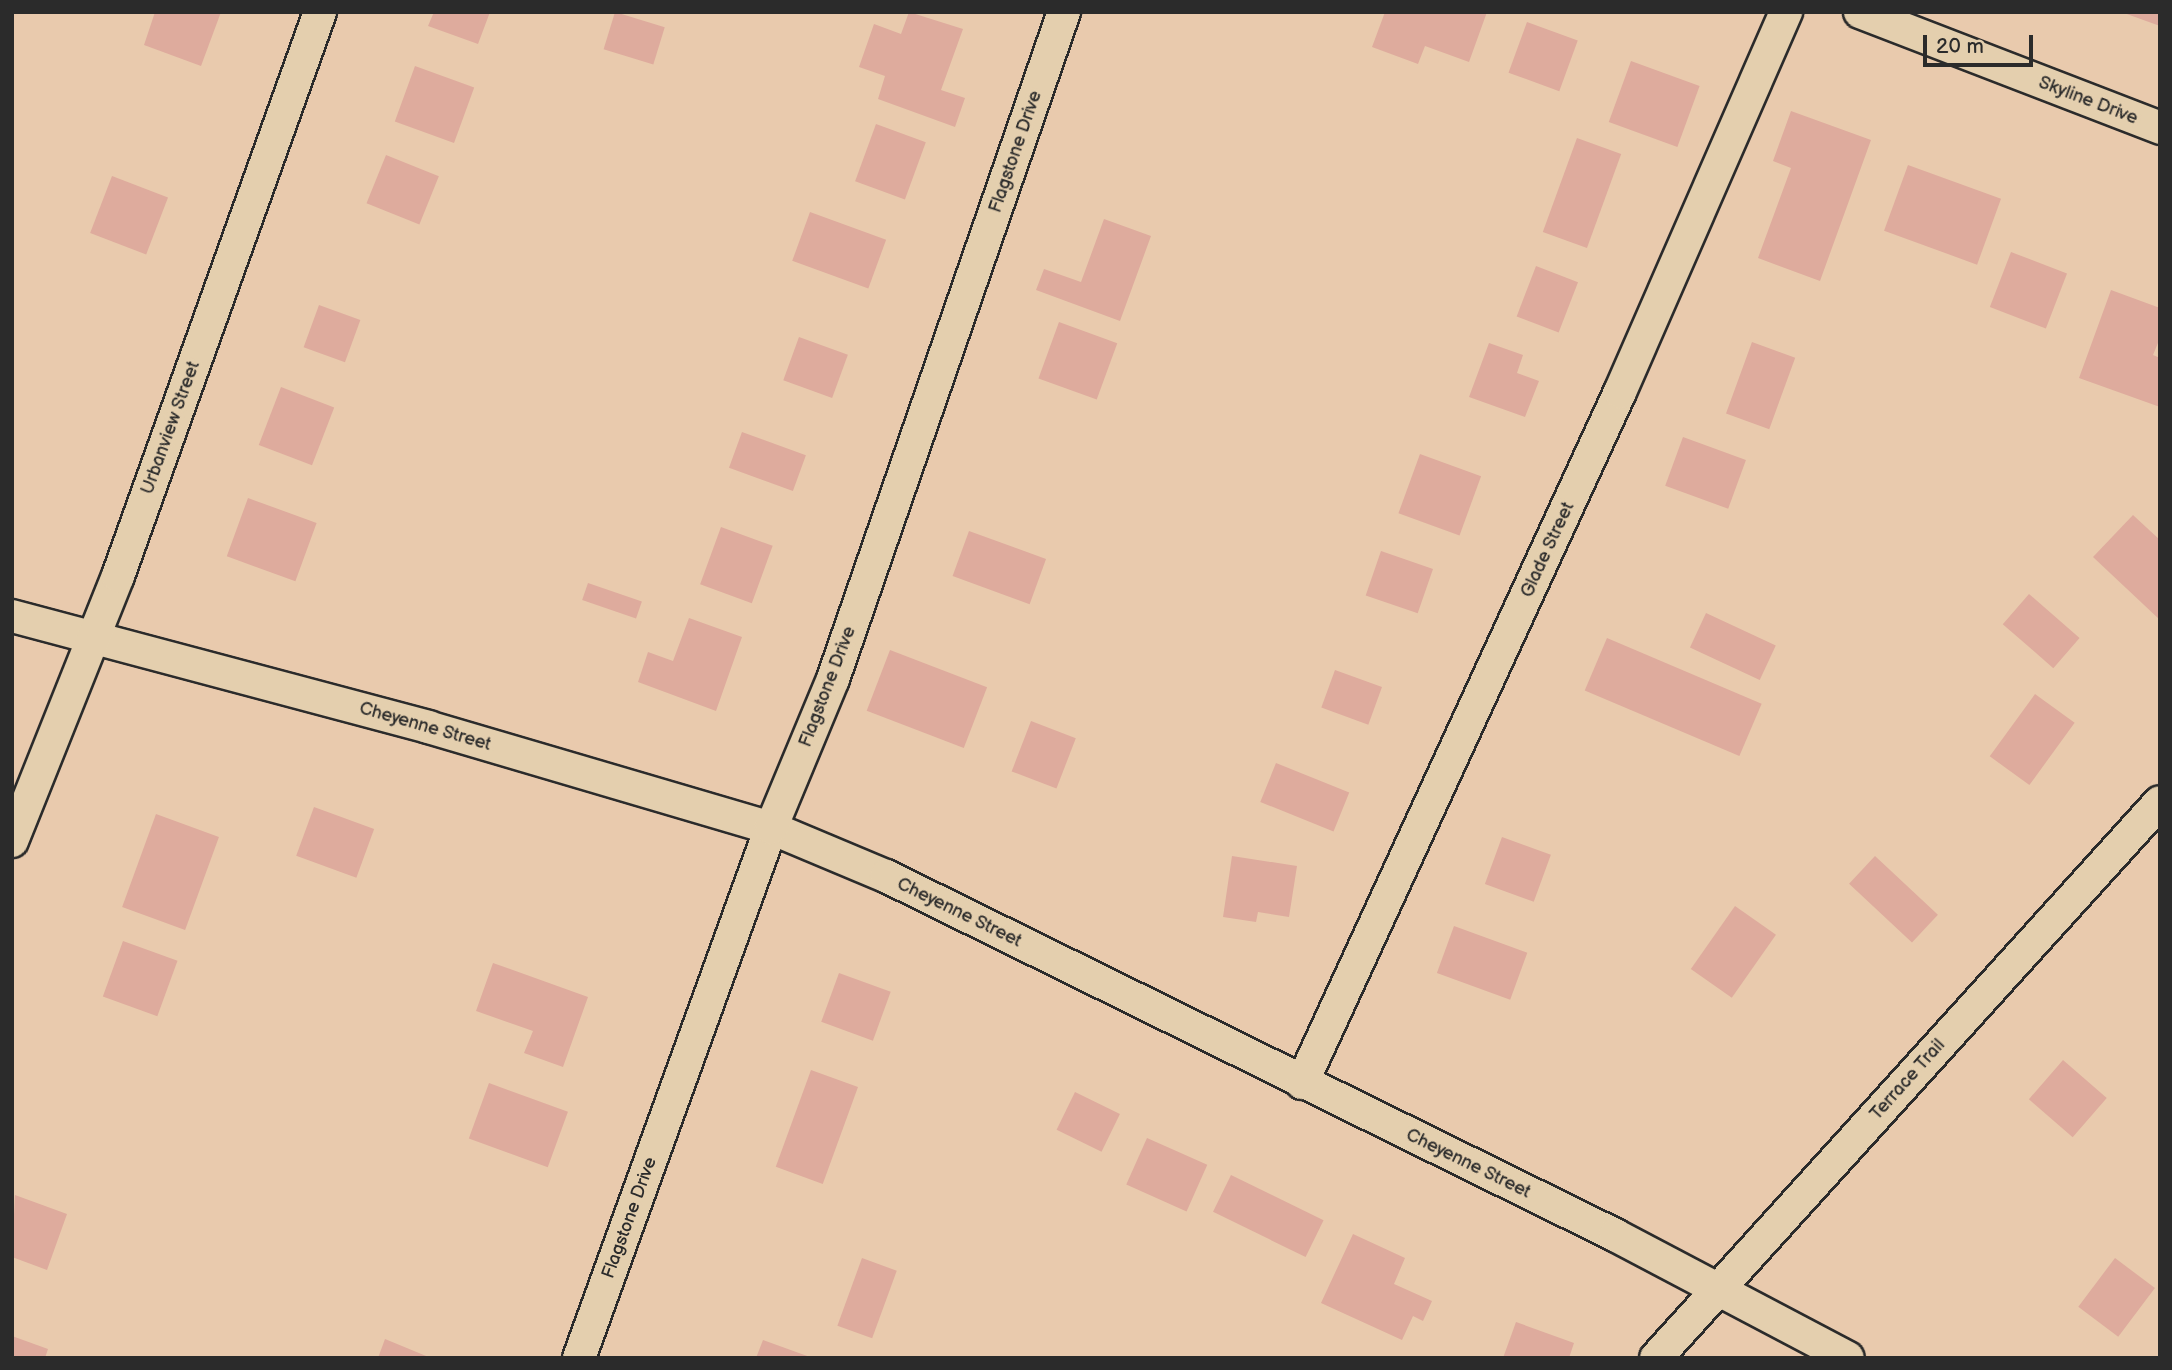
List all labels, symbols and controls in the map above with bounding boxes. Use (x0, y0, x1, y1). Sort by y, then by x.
scale bar (1927, 21, 2037, 65)
text: 20 m (1936, 34, 1984, 59)
street label: Skyline Drive (2035, 72, 2141, 130)
street label: Flagstone Drive (985, 88, 1047, 216)
street label: Urbanview Street (137, 359, 205, 497)
street label: Glade Street (1516, 499, 1580, 601)
street label: Flagstone Drive (795, 624, 861, 750)
street label: Cheyenne Street (357, 698, 493, 756)
street label: Cheyenne Street (893, 873, 1025, 953)
street label: Terrace Trail (1866, 1035, 1950, 1125)
street label: Cheyenne Street (1402, 1124, 1534, 1204)
street label: Flagstone Drive (598, 1154, 662, 1282)

